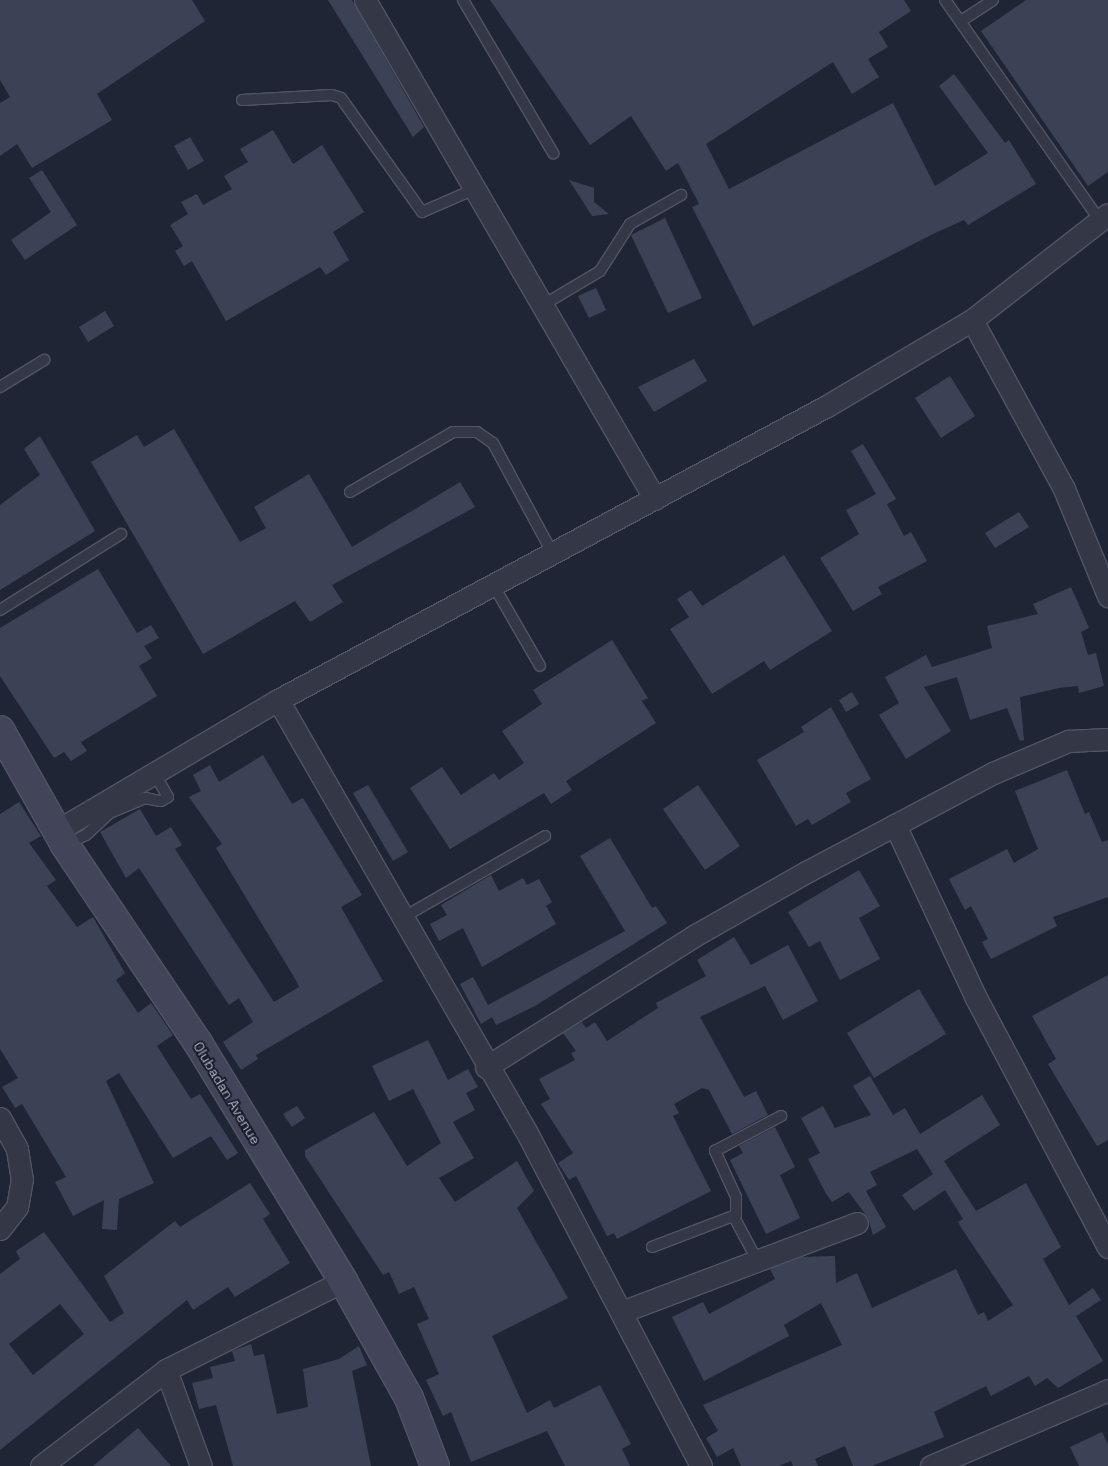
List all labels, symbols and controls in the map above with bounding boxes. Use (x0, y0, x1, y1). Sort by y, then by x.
street label: Olubadan Avenue (190, 1039, 264, 1147)

